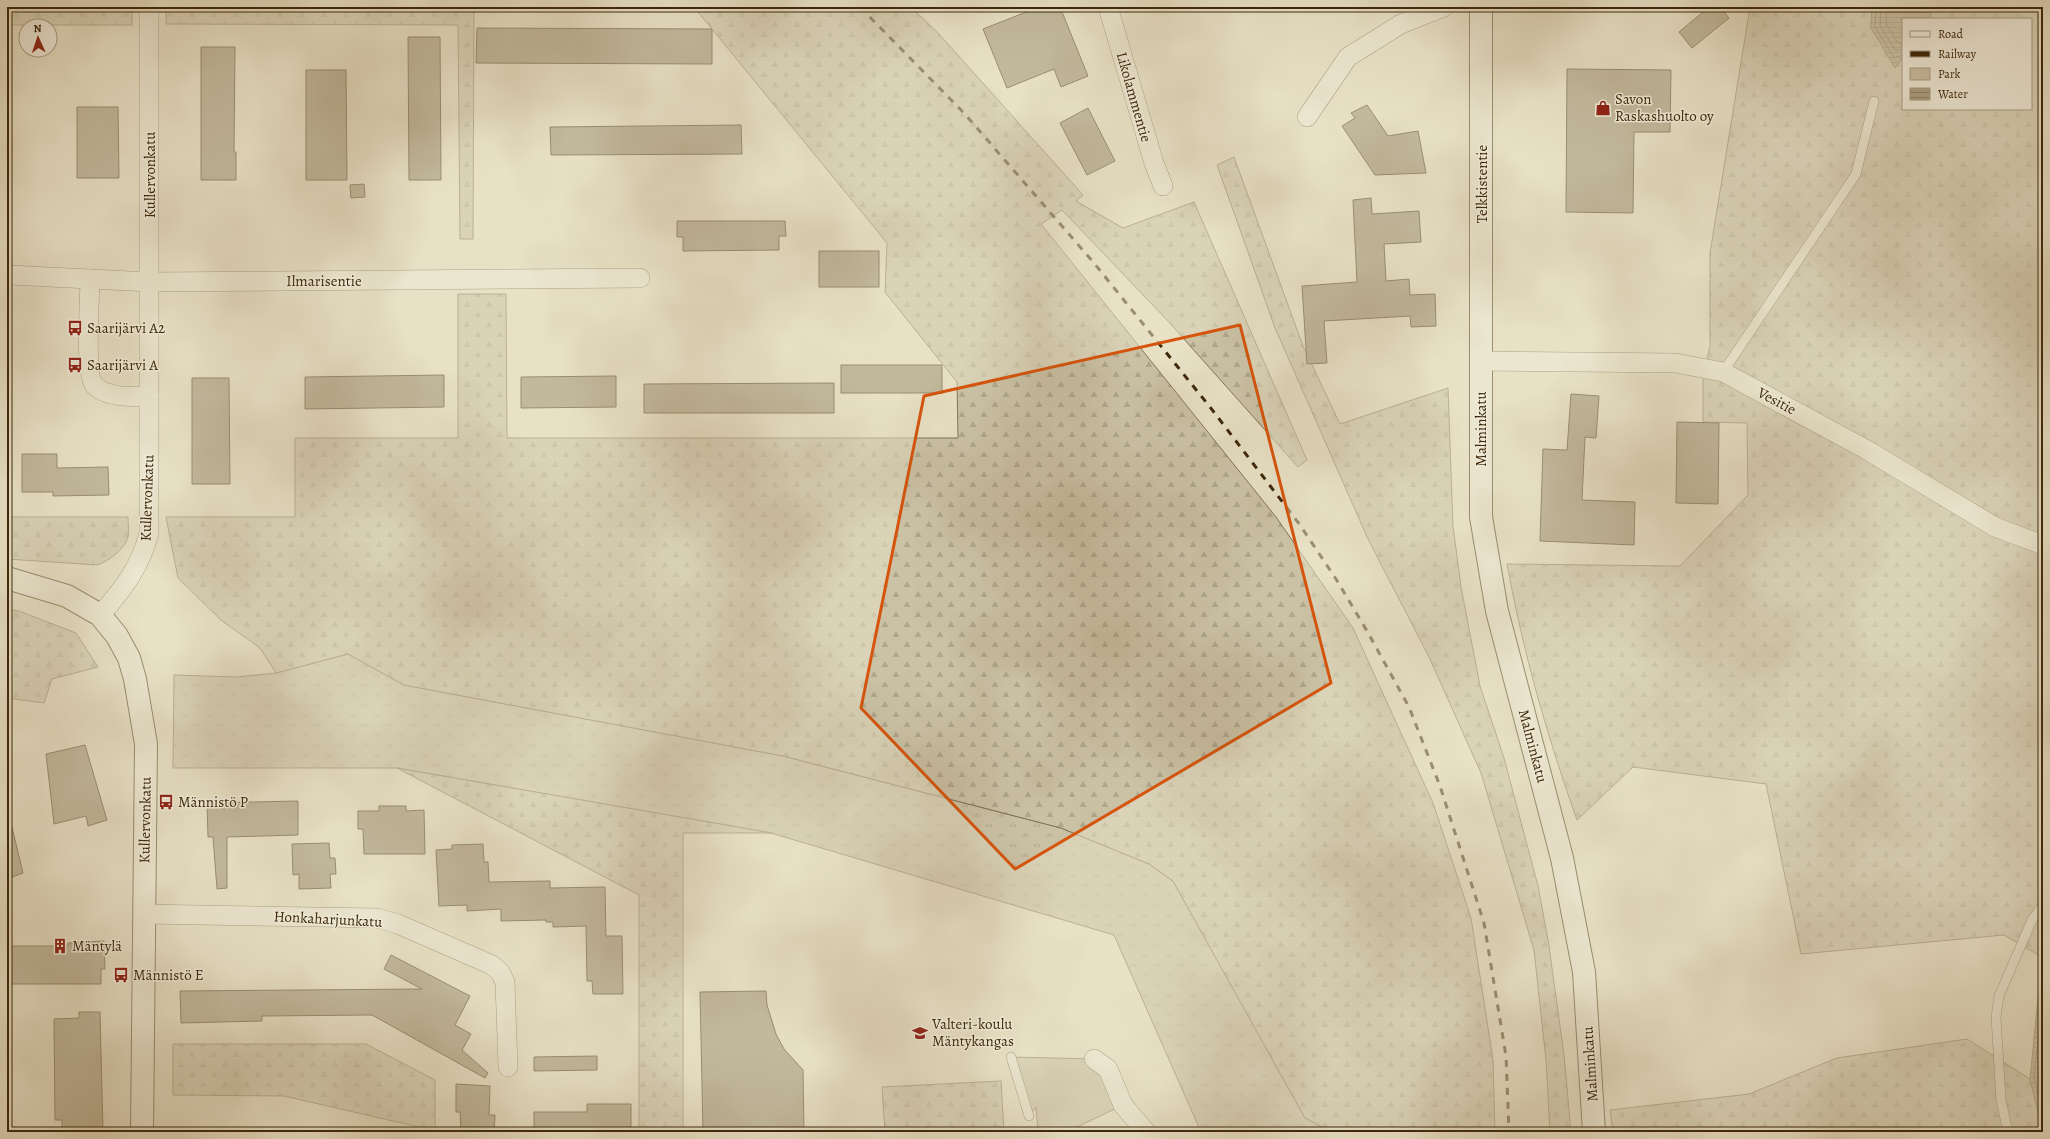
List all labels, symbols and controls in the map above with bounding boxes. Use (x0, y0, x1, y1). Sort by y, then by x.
north arrow (18, 18, 58, 58)
legend (1902, 18, 2032, 110)
text: N (33, 21, 42, 36)
text: Road (1938, 26, 1964, 42)
text: Railway (1938, 46, 1977, 62)
street label: Likolammentie (1112, 50, 1156, 145)
text: Park (1938, 66, 1961, 82)
text: Water (1937, 86, 1968, 102)
place label: Savon Raskashuolto oy (1615, 89, 1714, 126)
shop icon: Savon Raskashuolto oy (1594, 99, 1612, 117)
street label: Kullervonkatu (140, 131, 160, 218)
street label: Telkkistentie (1472, 144, 1492, 223)
street label: Ilmarisentie (286, 271, 362, 291)
place label: Saarijärvi A2 (87, 318, 165, 338)
bus stop icon: Saarijärvi A2 (66, 319, 84, 337)
place label: Saarijärvi A (87, 355, 158, 375)
bus stop icon: Saarijärvi A (66, 356, 84, 374)
street label: Vesitie (1753, 382, 1800, 420)
street label: Malminkatu (1471, 390, 1491, 467)
street label: Kullervonkatu (135, 454, 159, 542)
street label: Malminkatu (1514, 707, 1553, 786)
street label: Kullervonkatu (134, 776, 156, 863)
place label: Männistö P (178, 792, 248, 812)
bus stop icon: Männistö P (157, 793, 175, 811)
street label: Honkaharjunkatu (273, 906, 384, 932)
place label: Mäntylä (72, 936, 122, 956)
building icon: Mäntylä (51, 937, 69, 955)
place label: Männistö E (133, 965, 204, 985)
bus stop icon: Männistö E (112, 966, 130, 984)
place label: Valteri-koulu Mäntykangas (931, 1014, 1014, 1051)
school or university icon: Valteri-koulu Mäntykangas (911, 1024, 929, 1042)
street label: Malminkatu (1577, 1025, 1603, 1102)

